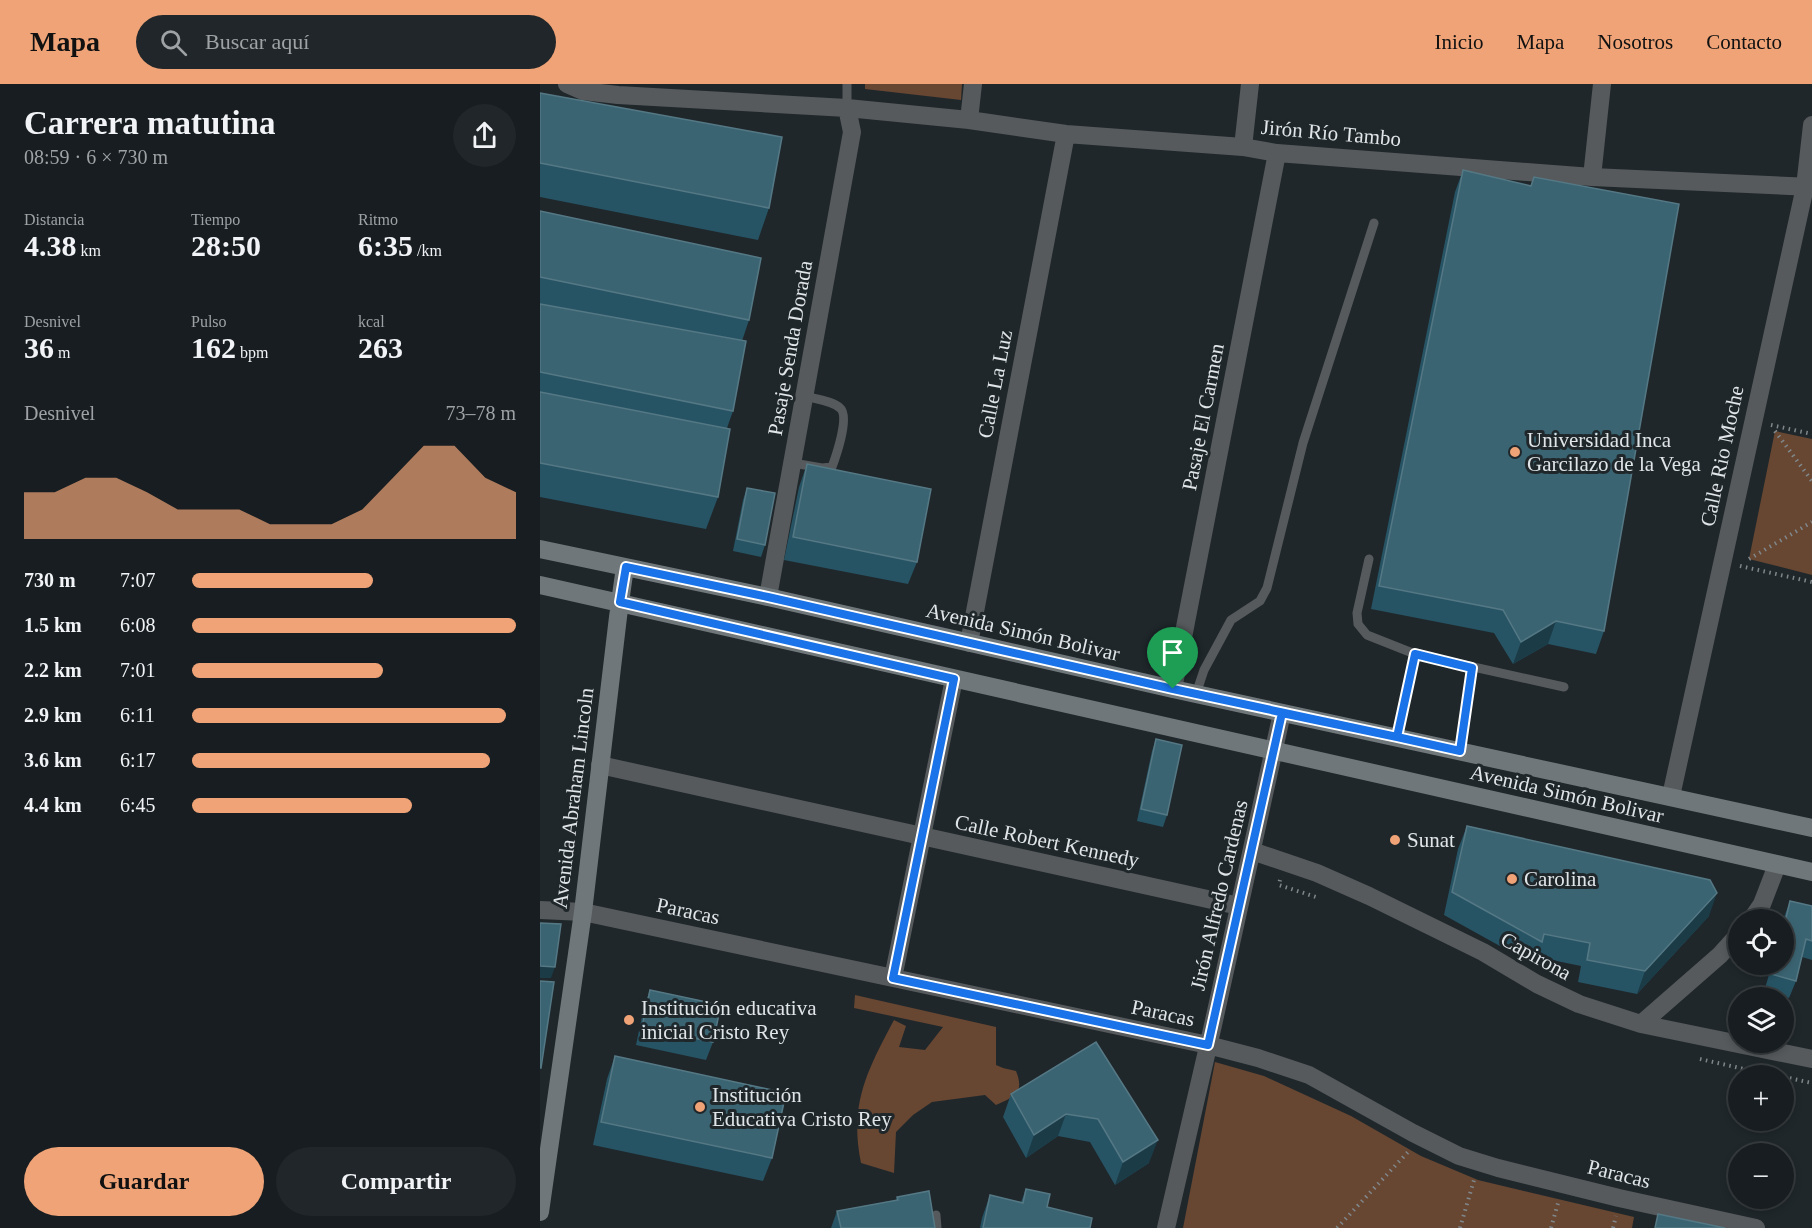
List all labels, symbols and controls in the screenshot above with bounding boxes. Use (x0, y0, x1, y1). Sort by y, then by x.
search box (136, 15, 556, 69)
text: Mapa (30, 26, 100, 57)
icon: search (157, 26, 190, 59)
text: Buscar aquí (205, 29, 309, 54)
text: Inicio (1435, 30, 1484, 54)
text: Mapa (1517, 30, 1564, 54)
text: Nosotros (1597, 30, 1673, 54)
text: Contacto (1706, 30, 1782, 54)
button: share (453, 104, 516, 167)
text: Carrera matutina (24, 105, 275, 141)
street label: Jirón Río Tambo (1260, 115, 1402, 151)
text: 08:59 · 6 × 730 m (24, 146, 168, 168)
text: Distancia (24, 211, 84, 228)
text: Tiempo (191, 211, 240, 228)
text: Ritmo (358, 211, 398, 228)
text: 4.38 (24, 229, 77, 262)
text: 28:50 (191, 229, 261, 262)
text: 6:35 (358, 229, 413, 262)
text: km (77, 242, 101, 259)
text: /km (413, 242, 442, 259)
street label: Pasaje Senda Dorada (763, 258, 817, 437)
text: Desnivel (24, 313, 81, 330)
text: Pulso (191, 313, 227, 330)
text: kcal (358, 313, 385, 330)
street label: Calle La Luz (973, 328, 1017, 440)
text: 36 (24, 331, 54, 364)
text: 162 (191, 331, 236, 364)
text: 263 (358, 331, 403, 364)
street label: Pasaje El Carmen (1177, 341, 1229, 493)
text: m (54, 344, 70, 361)
text: bpm (236, 344, 268, 361)
street label: Calle Rio Moche (1695, 383, 1749, 529)
text: Desnivel (24, 402, 95, 424)
text: 73–78 m (445, 402, 516, 424)
place label: Universidad Inca Garcilazo de la Vega (1527, 428, 1702, 476)
marker: Universidad Inca Garcilazo de la Vega (1508, 445, 1522, 459)
text: 730 m (24, 569, 76, 591)
text: 7:07 (120, 569, 156, 591)
street label: Avenida Simón Bolivar (924, 598, 1122, 666)
text: 1.5 km (24, 614, 82, 636)
text: 6:08 (120, 614, 156, 636)
pin (1147, 627, 1198, 689)
icon: arrive (1156, 636, 1189, 669)
text: 2.2 km (24, 659, 82, 681)
text: 7:01 (120, 659, 156, 681)
street label: Avenida Abraham Lincoln (548, 686, 599, 910)
text: 2.9 km (24, 704, 82, 726)
text: 6:11 (120, 704, 155, 726)
text: 3.6 km (24, 749, 82, 771)
text: 6:17 (120, 749, 156, 771)
street label: Avenida Simón Bolivar (1468, 760, 1666, 828)
text: 4.4 km (24, 794, 82, 816)
text: 6:45 (120, 794, 156, 816)
street label: Jirón Alfredo Cardenas (1185, 797, 1253, 993)
street label: Calle Robert Kennedy (953, 810, 1142, 872)
place label: Sunat (1407, 828, 1455, 852)
marker: Sunat (1388, 833, 1402, 847)
place label: Carolina (1524, 867, 1597, 891)
marker: Carolina (1505, 872, 1519, 886)
street label: Paracas (654, 893, 722, 929)
map controls (1728, 909, 1794, 1209)
button: locate (1728, 909, 1794, 975)
street label: Capirona (1497, 927, 1576, 985)
button: layers (1728, 987, 1794, 1053)
street label: Paracas (1129, 995, 1197, 1031)
place label: Institución educativa inicial Cristo Rey (641, 996, 817, 1044)
marker: Institución educativa inicial Cristo Rey (622, 1013, 636, 1027)
button: + (1728, 1065, 1794, 1131)
place label: Institución Educativa Cristo Rey (712, 1083, 892, 1131)
marker: Institución Educativa Cristo Rey (693, 1100, 707, 1114)
button: − (1728, 1143, 1794, 1209)
button: Guardar (24, 1147, 264, 1216)
button: Compartir (276, 1147, 516, 1216)
street label: Paracas (1585, 1155, 1653, 1193)

